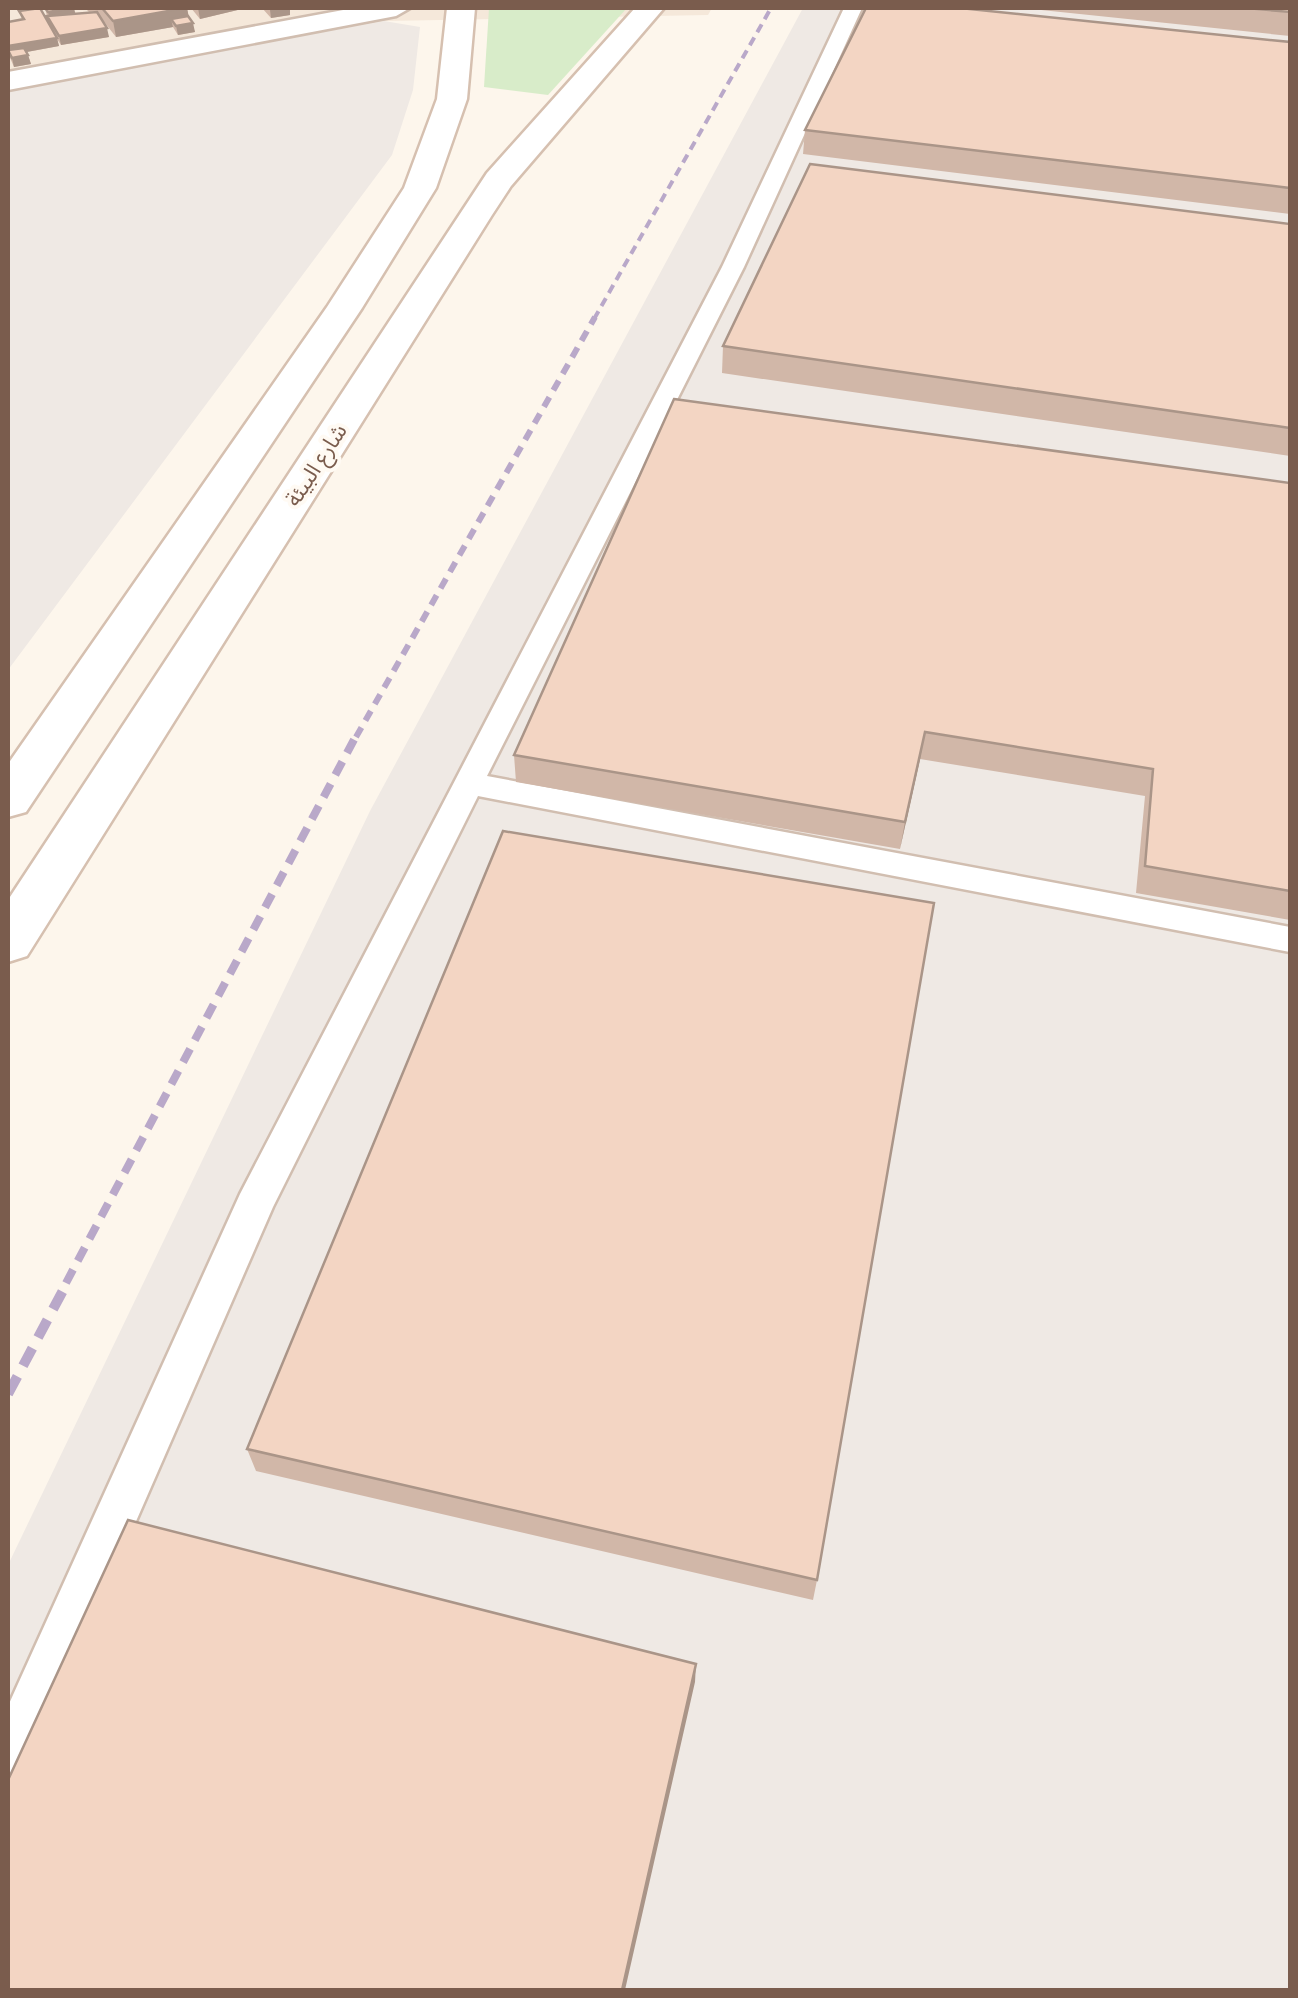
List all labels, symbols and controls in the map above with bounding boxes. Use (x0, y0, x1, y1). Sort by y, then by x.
street label: شارع البيئة (280, 419, 355, 513)

